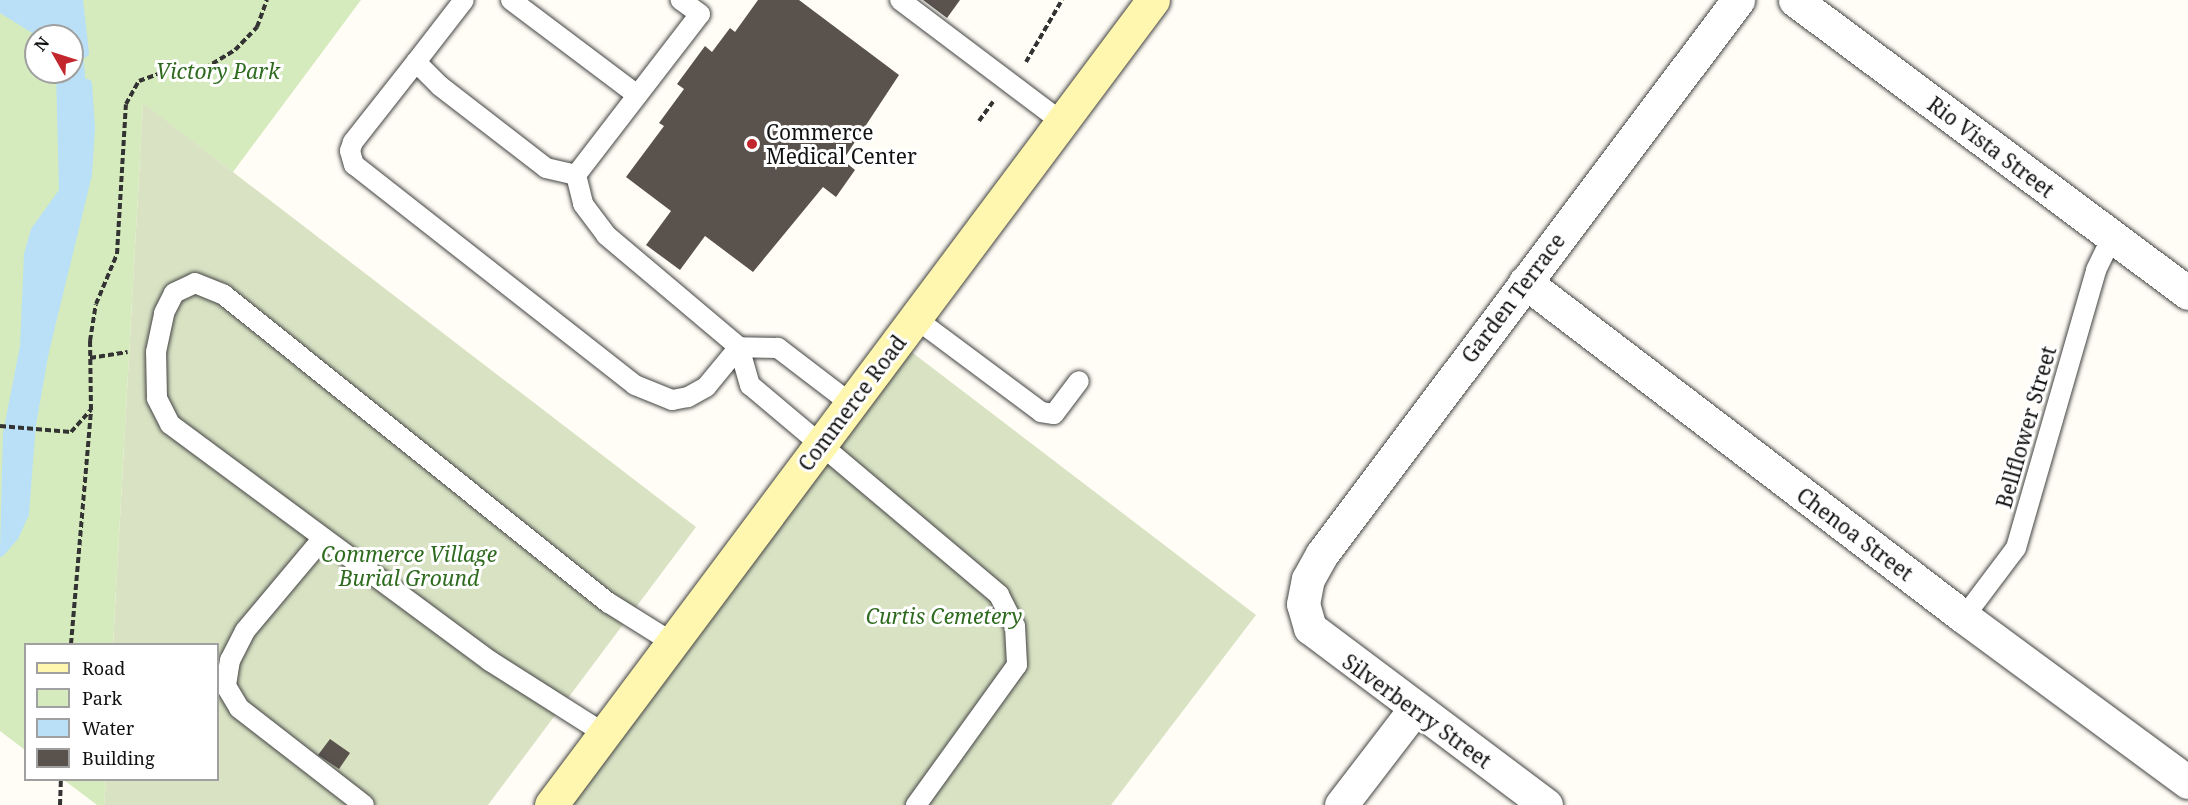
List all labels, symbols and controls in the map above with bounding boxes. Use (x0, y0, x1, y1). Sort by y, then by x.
north arrow (24, 24, 84, 84)
text: N (29, 32, 54, 56)
park label: Victory Park (156, 58, 280, 84)
street label: Rio Vista Street (1923, 91, 2059, 203)
place label: Commerce Medical Center (766, 119, 917, 169)
marker: Commerce Medical Center (743, 135, 761, 153)
street label: Garden Terrace (1456, 228, 1570, 368)
street label: Commerce Road (793, 330, 911, 476)
street label: Bellflower Street (1991, 343, 2061, 511)
street label: Chenoa Street (1792, 482, 1918, 586)
park label: Commerce Village Burial Ground (321, 541, 497, 591)
park label: Curtis Cemetery (866, 603, 1022, 629)
legend (24, 643, 219, 781)
street label: Silverberry Street (1338, 649, 1496, 773)
text: Road (82, 656, 125, 680)
text: Park (82, 686, 122, 710)
text: Water (82, 716, 134, 740)
text: Building (82, 746, 155, 770)

